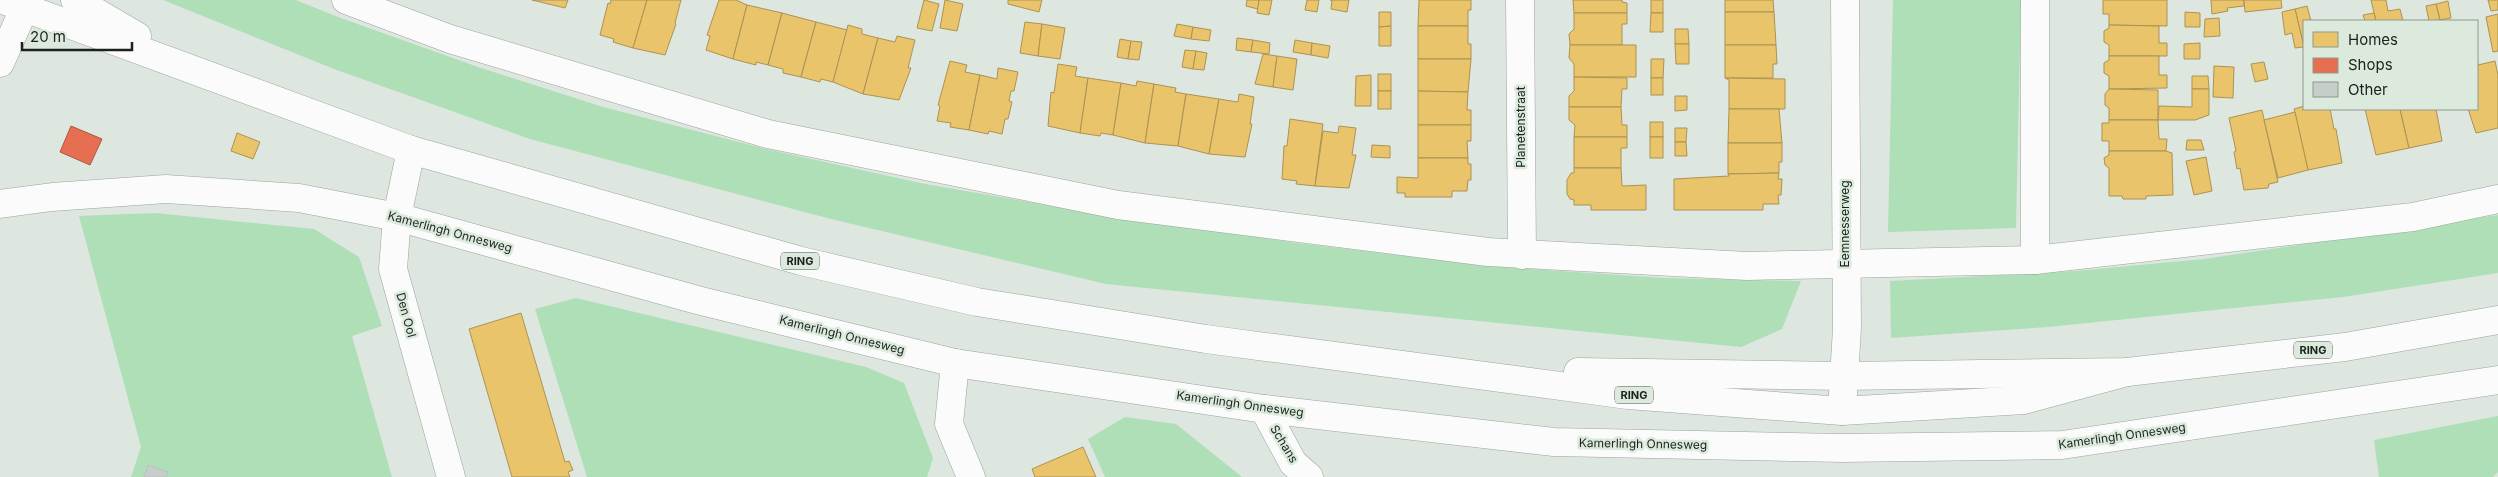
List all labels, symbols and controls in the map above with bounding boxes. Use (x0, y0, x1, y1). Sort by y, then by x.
scale bar (22, 20, 132, 52)
legend (2303, 20, 2478, 110)
text: 20 m (30, 27, 66, 46)
text: Homes (2348, 30, 2398, 49)
text: Shops (2348, 55, 2393, 74)
text: Other (2348, 80, 2388, 99)
street label: Planetenstraat (1513, 86, 1528, 168)
street label: Eemnesserweg (1837, 180, 1852, 268)
street label: Kamerlingh Onnesweg (386, 208, 514, 255)
road number: RING (781, 252, 819, 270)
street label: Den Ool (393, 291, 420, 339)
street label: Kamerlingh Onnesweg (778, 312, 906, 357)
road number: RING (2294, 342, 2332, 358)
road number: RING (1615, 386, 1653, 404)
street label: Kamerlingh Onnesweg (1175, 387, 1305, 420)
street label: Kamerlingh Onnesweg (2057, 419, 2187, 452)
street label: Schans (1267, 422, 1302, 466)
street label: Kamerlingh Onnesweg (1579, 435, 1707, 452)

